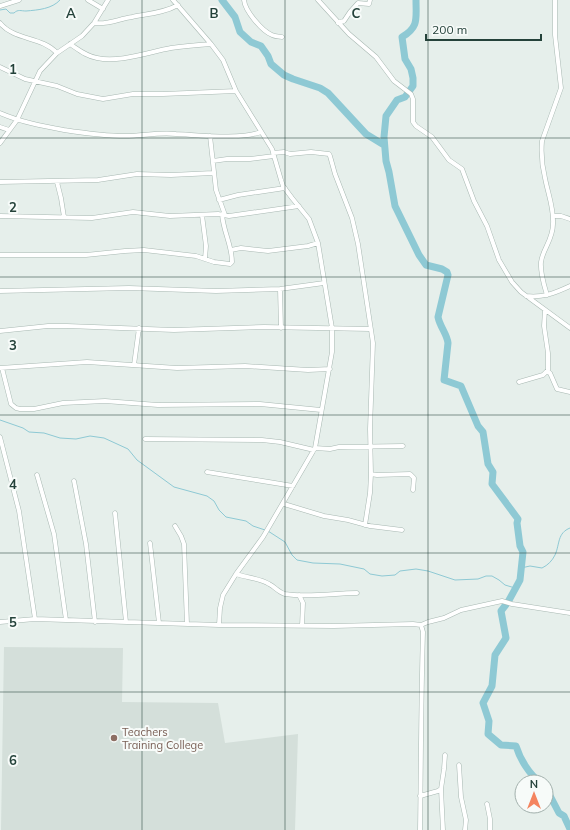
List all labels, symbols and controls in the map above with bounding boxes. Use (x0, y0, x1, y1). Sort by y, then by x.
text: A (66, 5, 76, 21)
text: B (210, 5, 219, 21)
text: C (352, 5, 361, 21)
scale bar (426, 16, 541, 42)
text: 200 m (432, 22, 467, 37)
text: 1 (9, 61, 17, 77)
text: 2 (9, 199, 17, 215)
text: 3 (9, 337, 17, 353)
text: 4 (9, 476, 17, 492)
text: 5 (9, 614, 17, 630)
place label: Teachers Training College (122, 725, 203, 752)
marker: Teachers Training College (109, 733, 119, 743)
text: 6 (9, 752, 17, 768)
north arrow (514, 774, 554, 814)
text: N (530, 777, 538, 791)

